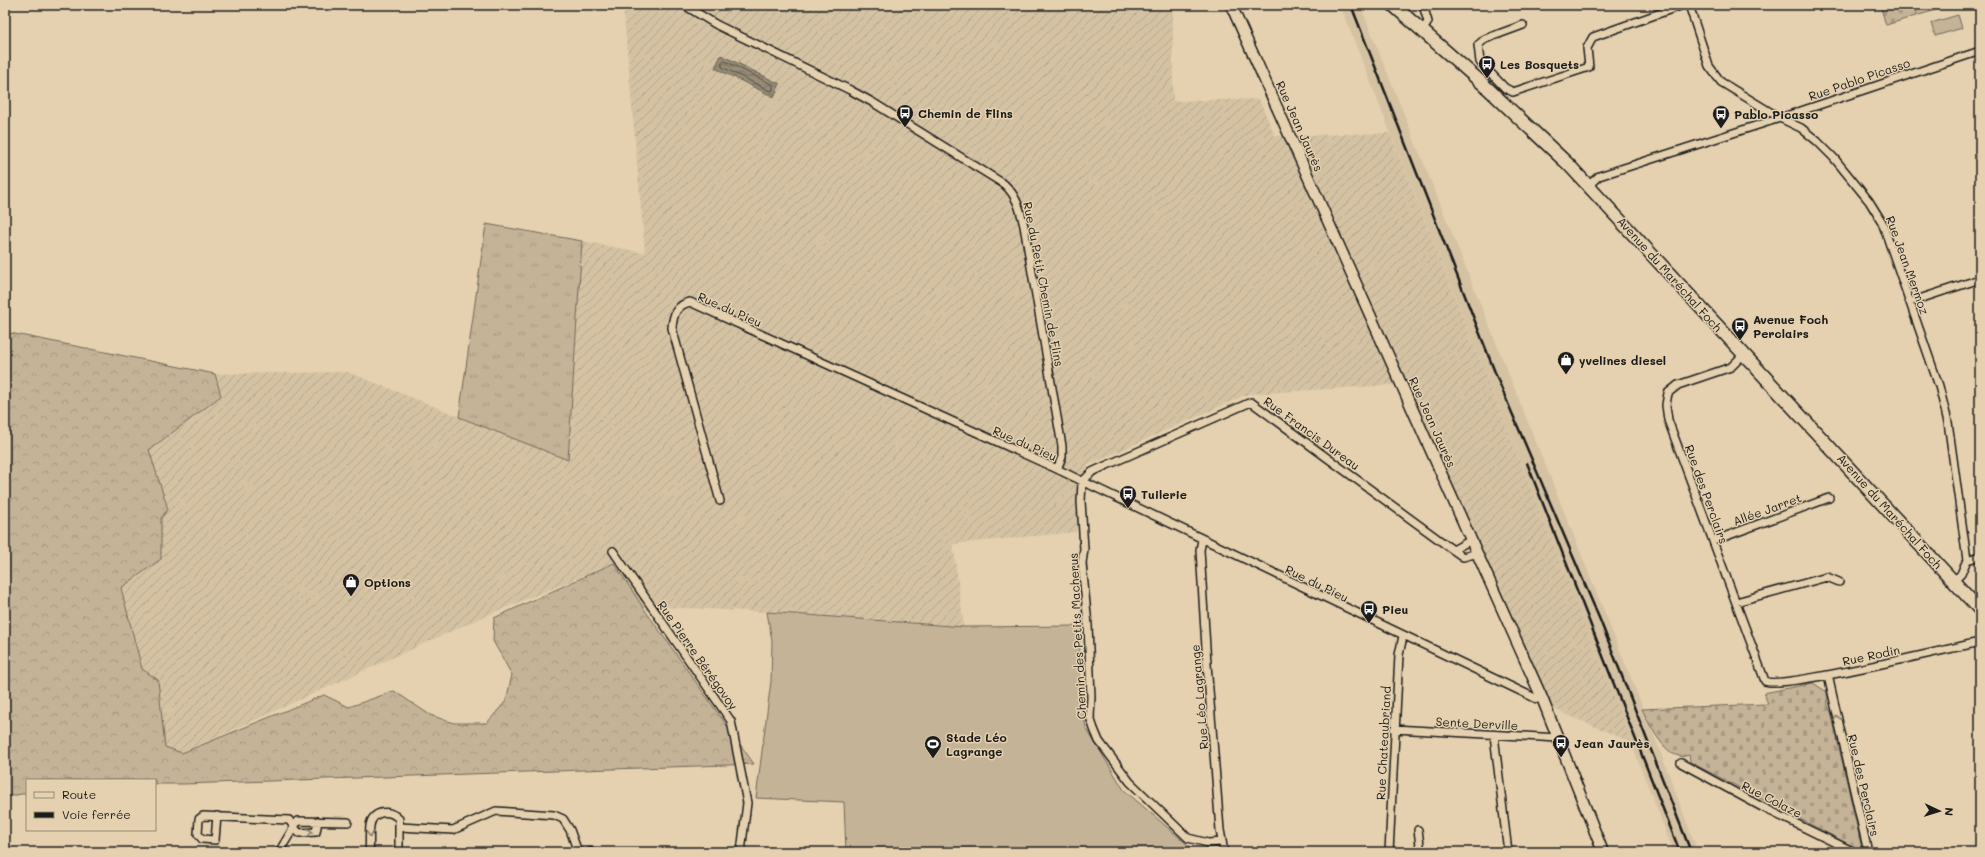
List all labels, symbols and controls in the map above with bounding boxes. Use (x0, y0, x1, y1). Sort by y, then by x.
bus stop icon: Les Bosquets (1477, 54, 1497, 79)
street label: Rue Pablo Picasso (1806, 54, 1912, 104)
place label: Les Bosquets (1500, 56, 1579, 72)
street label: Rue Jean Jaurès (1273, 78, 1327, 174)
bus stop icon: Chemin de Flins (895, 103, 915, 128)
bus stop icon: Pablo Picasso (1711, 104, 1731, 129)
place label: Chemin de Flins (918, 105, 1013, 121)
place label: Pablo Picasso (1734, 106, 1818, 122)
street label: Rue du Petit Chemin de Flins (1020, 200, 1068, 368)
street label: Avenue du Maréchal Foch (1614, 213, 1726, 335)
street label: Rue Jean Mermoz (1883, 213, 1933, 317)
street label: Rue du Pieu (695, 288, 765, 330)
place label: Avenue Foch Perclairs (1753, 311, 1828, 341)
bus stop icon: Avenue Foch Perclairs (1730, 316, 1750, 341)
shop icon: yvelines diesel (1556, 350, 1576, 375)
place label: yvelines diesel (1579, 352, 1666, 368)
street label: Rue Jean Jaurès (1406, 374, 1460, 470)
street label: Rue Francis Dureau (1261, 393, 1363, 473)
street label: Rue du Pieu (990, 422, 1060, 464)
street label: Rue des Perclairs (1682, 442, 1732, 546)
street label: Avenue du Maréchal Foch (1834, 450, 1946, 572)
bus stop icon: Tuilerie (1118, 484, 1138, 509)
place label: Tuilerie (1141, 486, 1187, 502)
street label: Allée Jarret (1731, 489, 1803, 529)
street label: Chemin des Petits Macherus (1065, 552, 1089, 720)
street label: Rue du Pieu (1283, 561, 1351, 605)
shop icon: Options (341, 572, 361, 597)
place label: Options (364, 574, 411, 590)
street label: Rue Pierre Bérégovoy (654, 597, 742, 713)
bus stop icon: Pieu (1359, 599, 1379, 624)
place label: Pieu (1382, 601, 1408, 617)
street label: Rue Rodin (1841, 641, 1901, 669)
street label: Rue Léo Lagrange (1186, 644, 1212, 750)
street label: Rue Chateaubriand (1372, 685, 1394, 800)
street label: Sente Derville (1435, 713, 1519, 733)
one-way arrow (1834, 715, 1842, 722)
place label: Stade Léo Lagrange (946, 729, 1007, 759)
street label: Rue des Perclairs (1844, 732, 1884, 838)
bus stop icon: Jean Jaurès (1551, 733, 1571, 758)
sports icon: Stade Léo Lagrange (923, 734, 943, 759)
place label: Jean Jaurès (1574, 735, 1649, 751)
street label: Rue Colaze (1739, 777, 1805, 821)
legend (26, 779, 156, 831)
text: Route (62, 786, 96, 802)
north arrow (1919, 791, 1959, 831)
text: Voie ferrée (62, 806, 131, 822)
text: N (1942, 807, 1957, 816)
one-way arrow (307, 828, 313, 837)
one-way arrow (366, 831, 374, 837)

